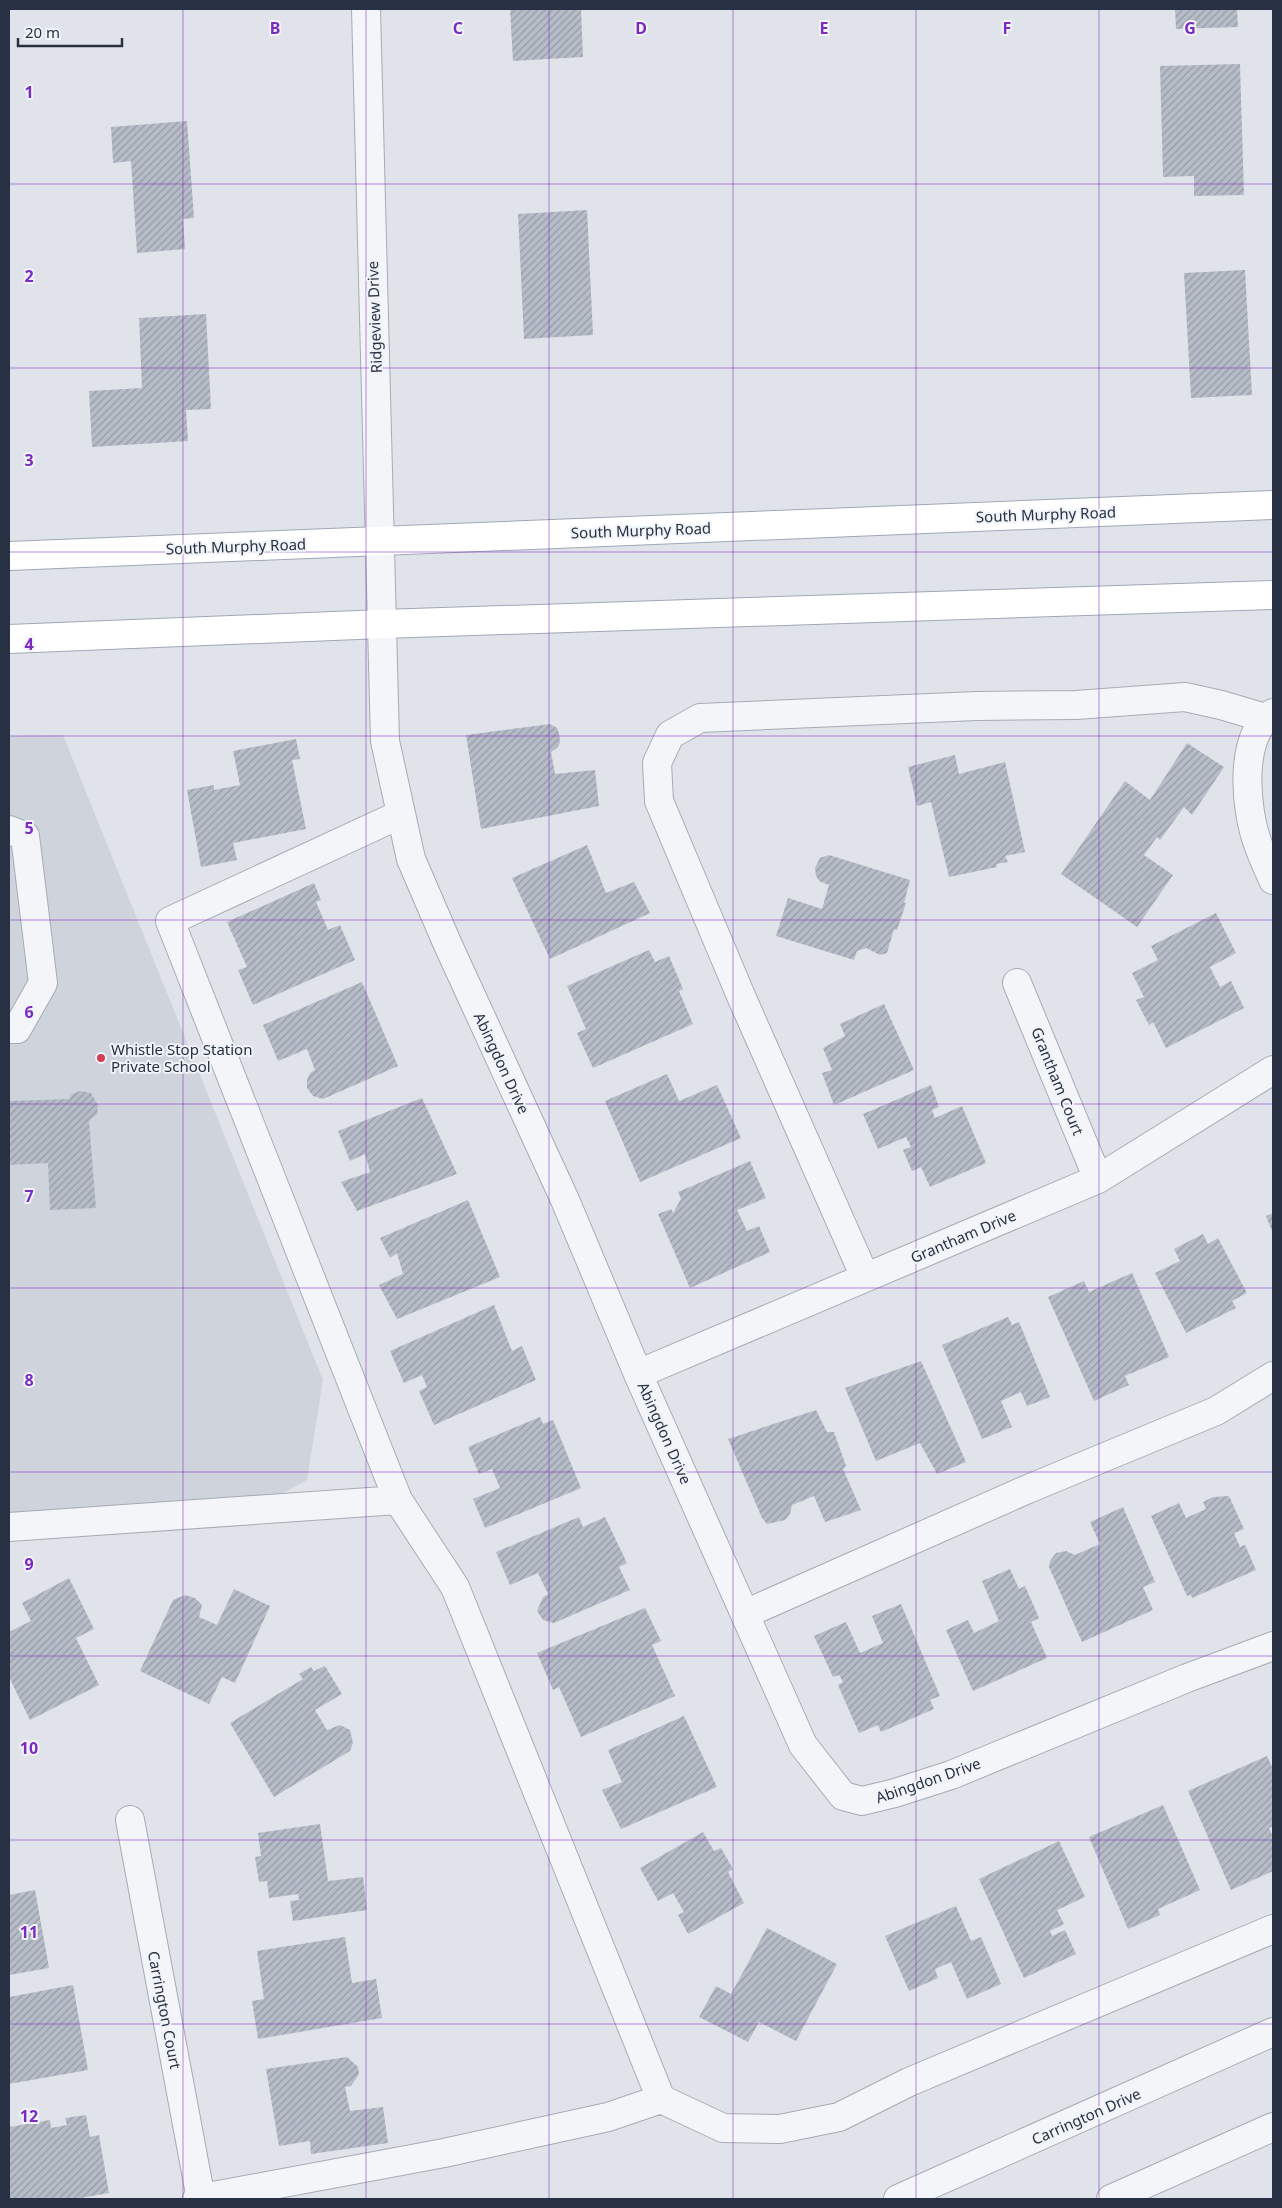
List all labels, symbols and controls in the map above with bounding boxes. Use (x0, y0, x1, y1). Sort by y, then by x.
scale bar (18, 15, 121, 47)
text: B (270, 17, 280, 39)
text: C (453, 17, 463, 39)
text: D (635, 17, 647, 39)
text: E (820, 17, 829, 39)
text: F (1003, 17, 1011, 39)
text: G (1184, 17, 1196, 39)
text: 20 m (25, 22, 60, 42)
text: 1 (24, 81, 34, 103)
street label: Ridgeview Drive (362, 261, 386, 373)
text: 2 (24, 265, 34, 287)
text: 3 (24, 449, 34, 471)
street label: South Murphy Road (976, 502, 1116, 526)
street label: South Murphy Road (571, 518, 711, 542)
street label: South Murphy Road (166, 534, 306, 558)
text: 4 (24, 633, 34, 655)
text: 5 (24, 817, 34, 839)
text: 6 (24, 1001, 34, 1023)
street label: Abingdon Drive (470, 1009, 534, 1117)
street label: Grantham Court (1027, 1024, 1089, 1139)
place label: Whistle Stop Station Private School (111, 1039, 252, 1076)
marker: Whistle Stop Station Private School (95, 1052, 107, 1064)
text: 7 (24, 1185, 34, 1207)
street label: Grantham Drive (907, 1205, 1019, 1267)
text: 8 (24, 1369, 34, 1391)
street label: Abingdon Drive (634, 1379, 696, 1487)
text: 9 (24, 1553, 34, 1575)
text: 10 (20, 1737, 38, 1759)
street label: Abingdon Drive (873, 1753, 983, 1807)
text: 11 (20, 1921, 38, 1943)
street label: Carrington Court (144, 1949, 186, 2071)
street label: Carrington Drive (1028, 2083, 1144, 2149)
text: 12 (20, 2105, 38, 2127)

